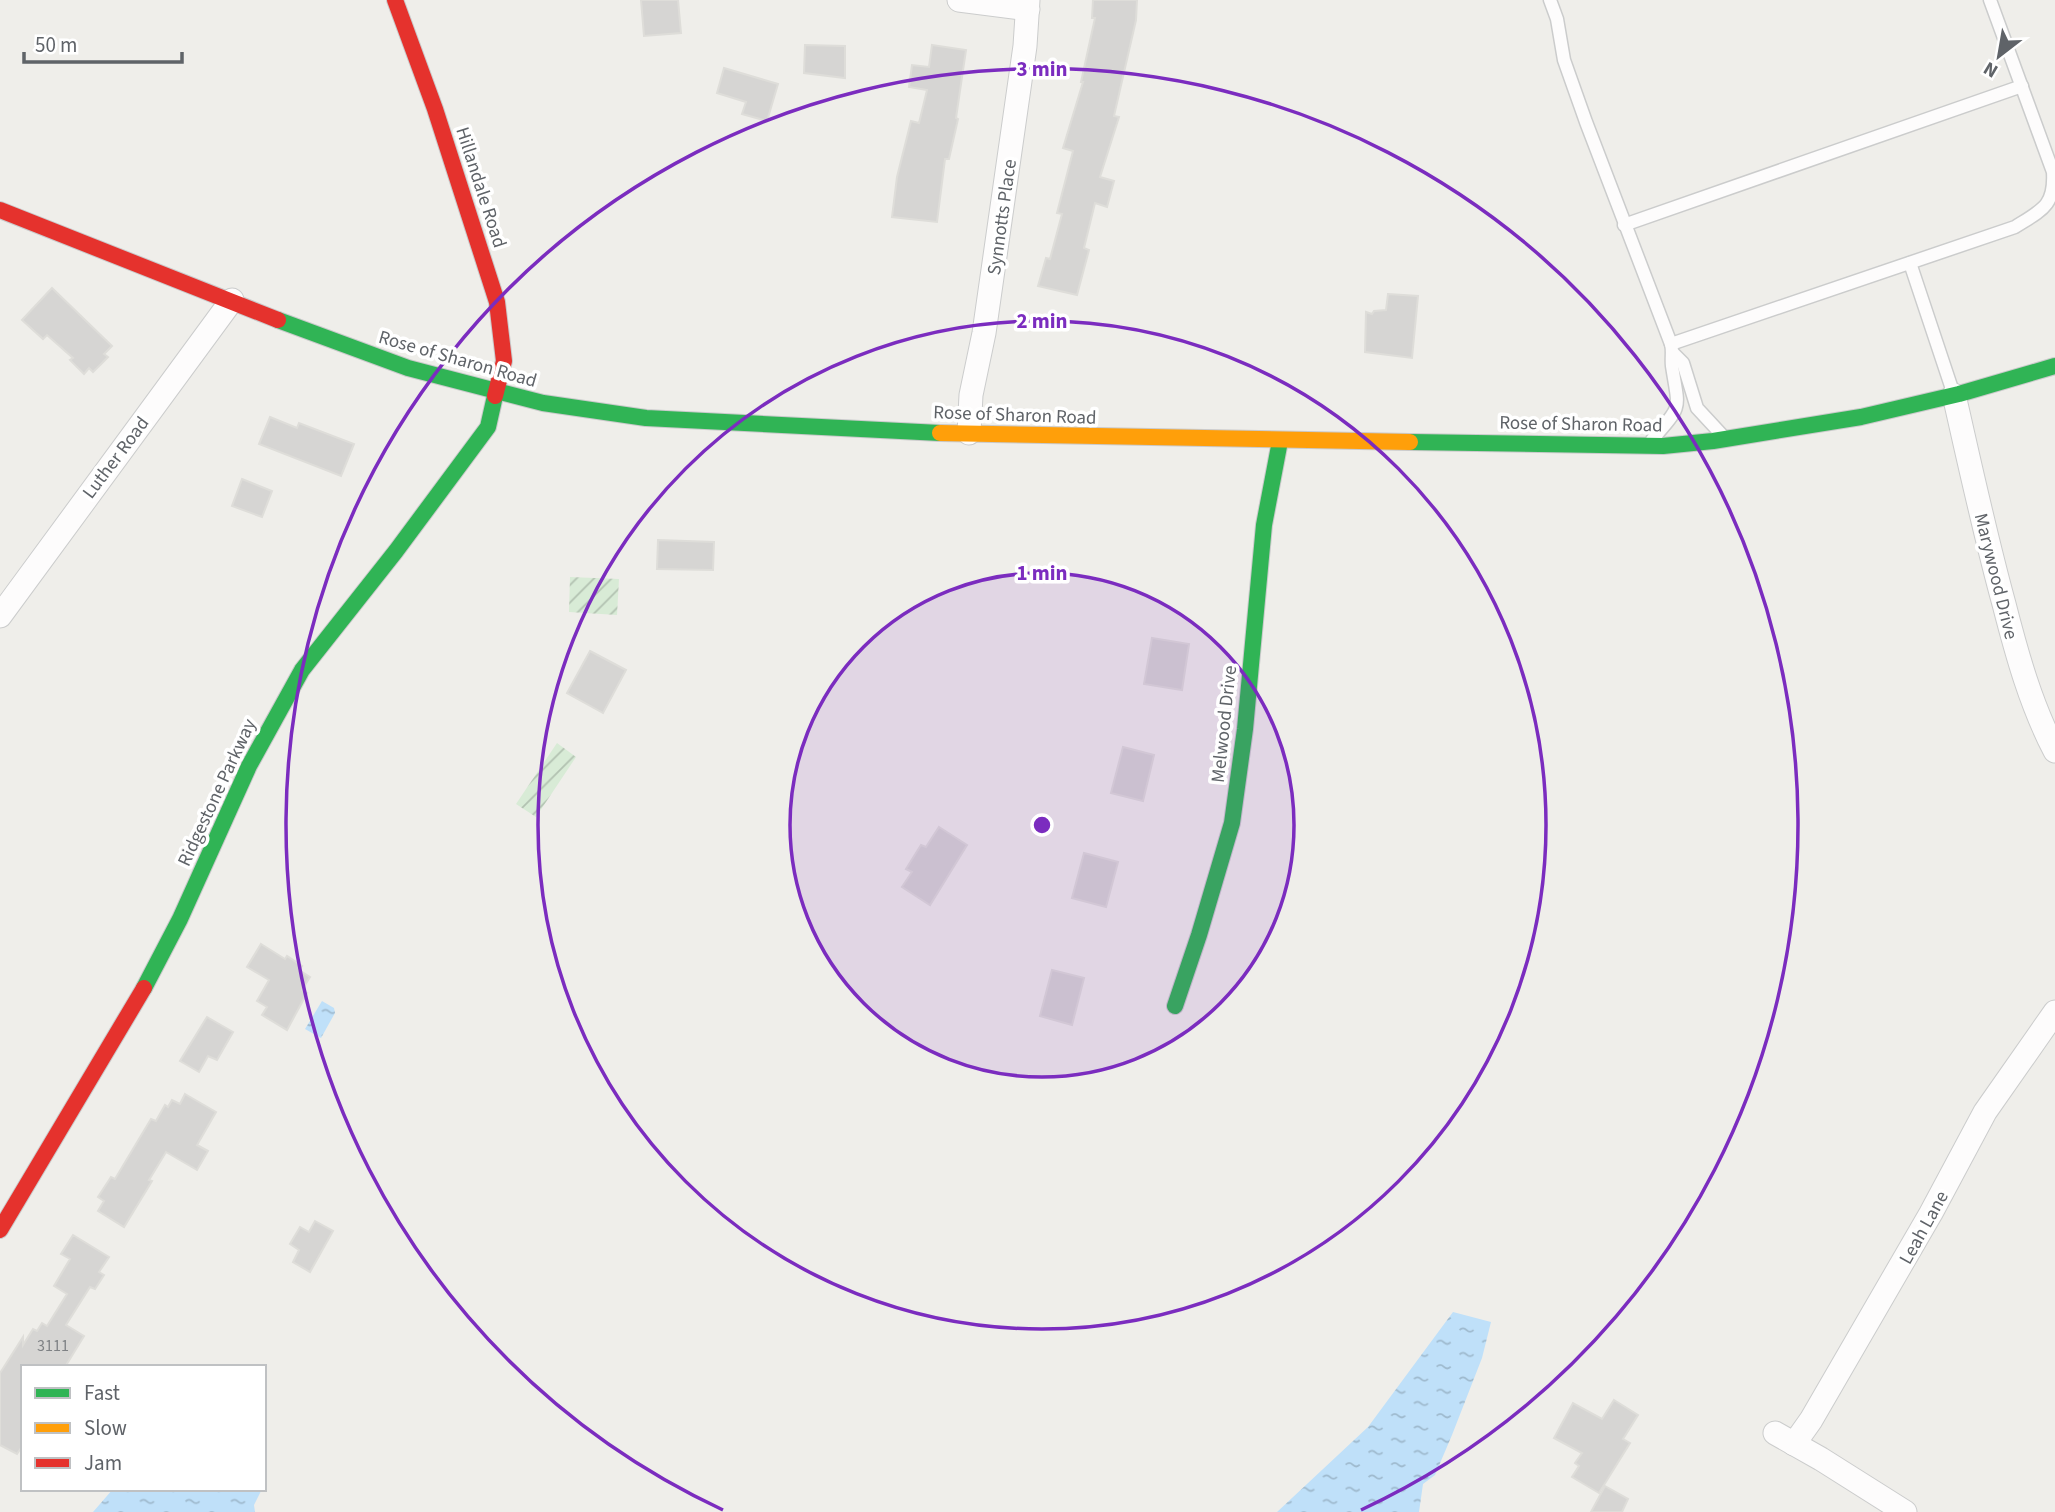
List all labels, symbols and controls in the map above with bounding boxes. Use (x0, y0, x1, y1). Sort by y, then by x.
scale bar (24, 21, 182, 65)
north arrow (1964, 21, 2034, 91)
text: 50 m (35, 30, 77, 60)
text: 3 min (1016, 54, 1068, 84)
text: N (1979, 54, 2003, 84)
street label: Hillandale Road (448, 124, 513, 251)
street label: Synnotts Place (981, 158, 1024, 277)
text: 2 min (1016, 306, 1068, 336)
street label: Rose of Sharon Road (375, 324, 540, 395)
street label: Rose of Sharon Road (933, 399, 1097, 432)
street label: Rose of Sharon Road (1499, 410, 1663, 439)
street label: Luther Road (76, 411, 156, 505)
street label: Marywood Drive (1967, 510, 2024, 642)
text: 1 min (1016, 558, 1068, 588)
street label: Melwood Drive (1205, 664, 1244, 784)
street label: Ridgestone Parkway (171, 714, 263, 871)
centre of rings (1030, 813, 1054, 837)
street label: Leah Lane (1893, 1186, 1956, 1269)
house number: 3111 (37, 1335, 69, 1357)
legend (21, 1365, 266, 1491)
text: Fast (84, 1378, 120, 1408)
text: Slow (84, 1413, 127, 1443)
text: Jam (84, 1448, 122, 1478)

